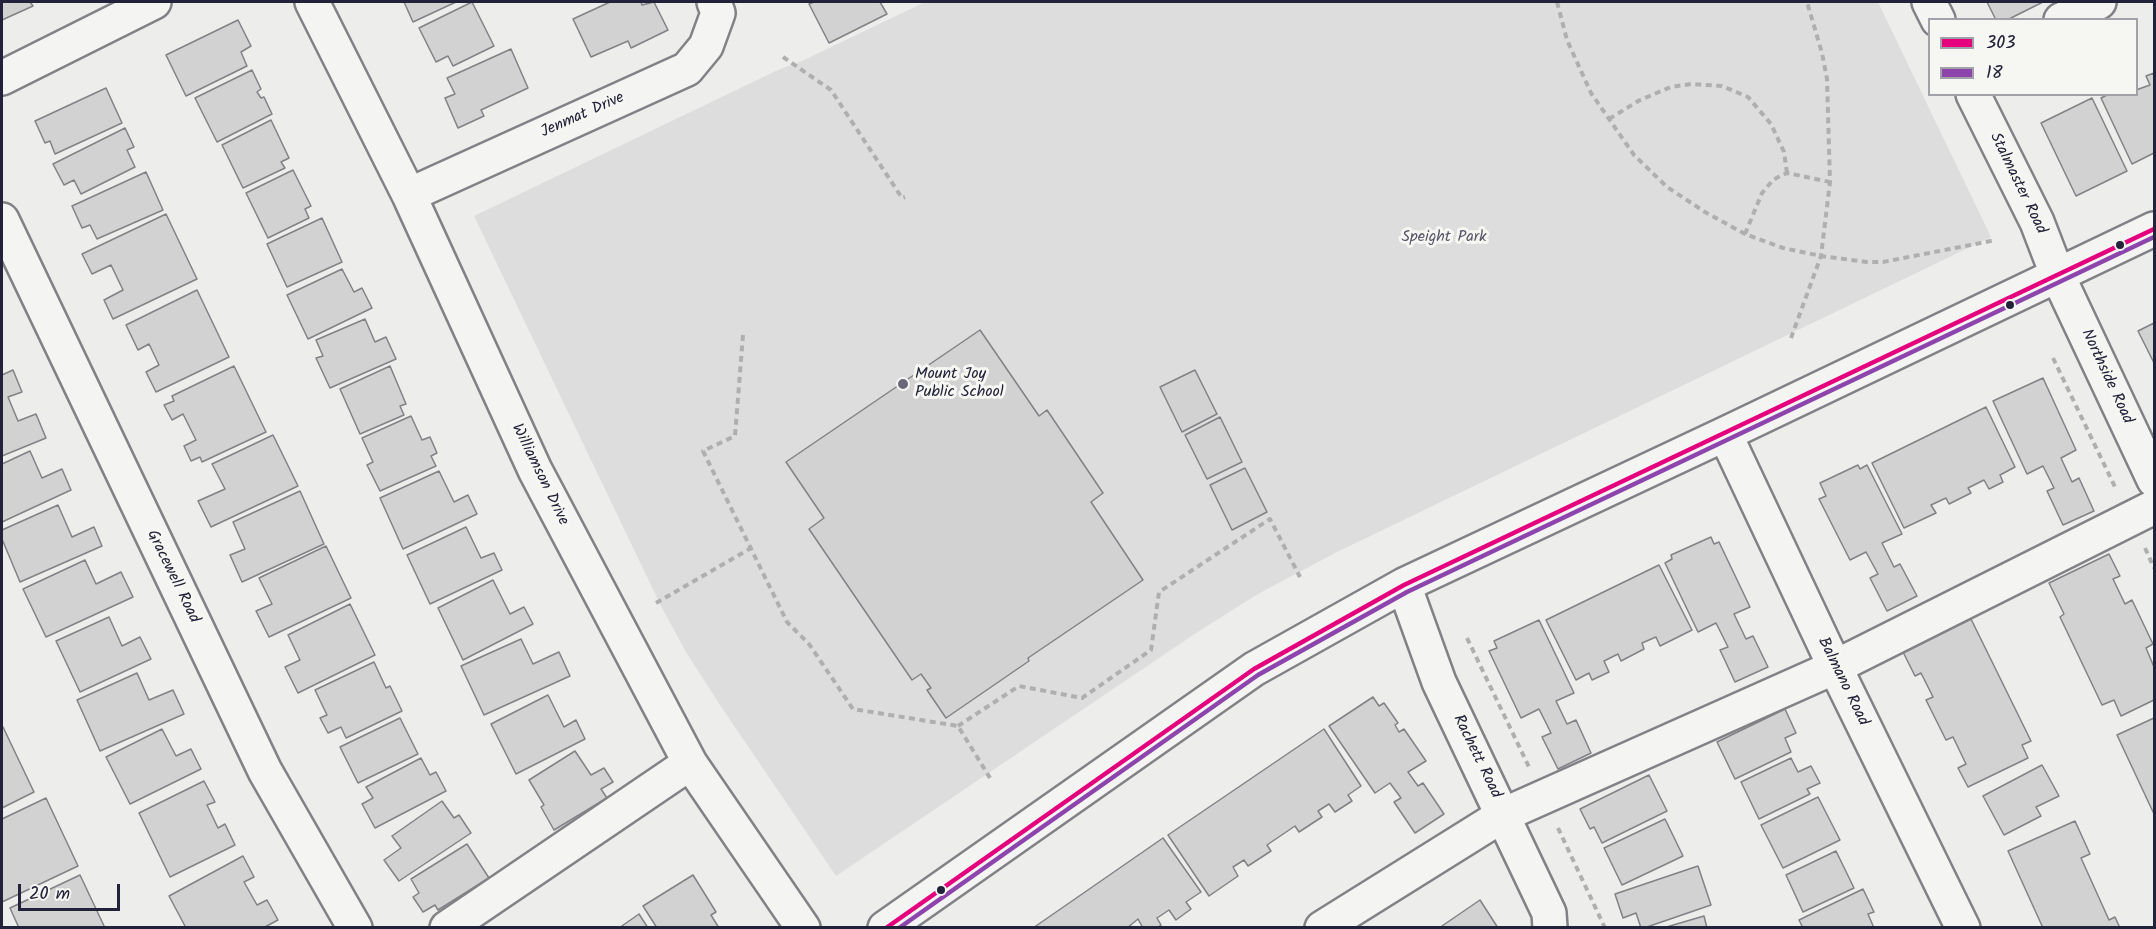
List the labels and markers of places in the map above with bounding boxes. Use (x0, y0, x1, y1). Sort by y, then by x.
unlabelled marker (2114, 239, 2126, 251)
unlabelled marker (2004, 299, 2016, 311)
place label: Mount Joy Public School (915, 365, 1004, 403)
marker: Mount Joy Public School (896, 377, 910, 391)
unlabelled marker (935, 884, 947, 896)

